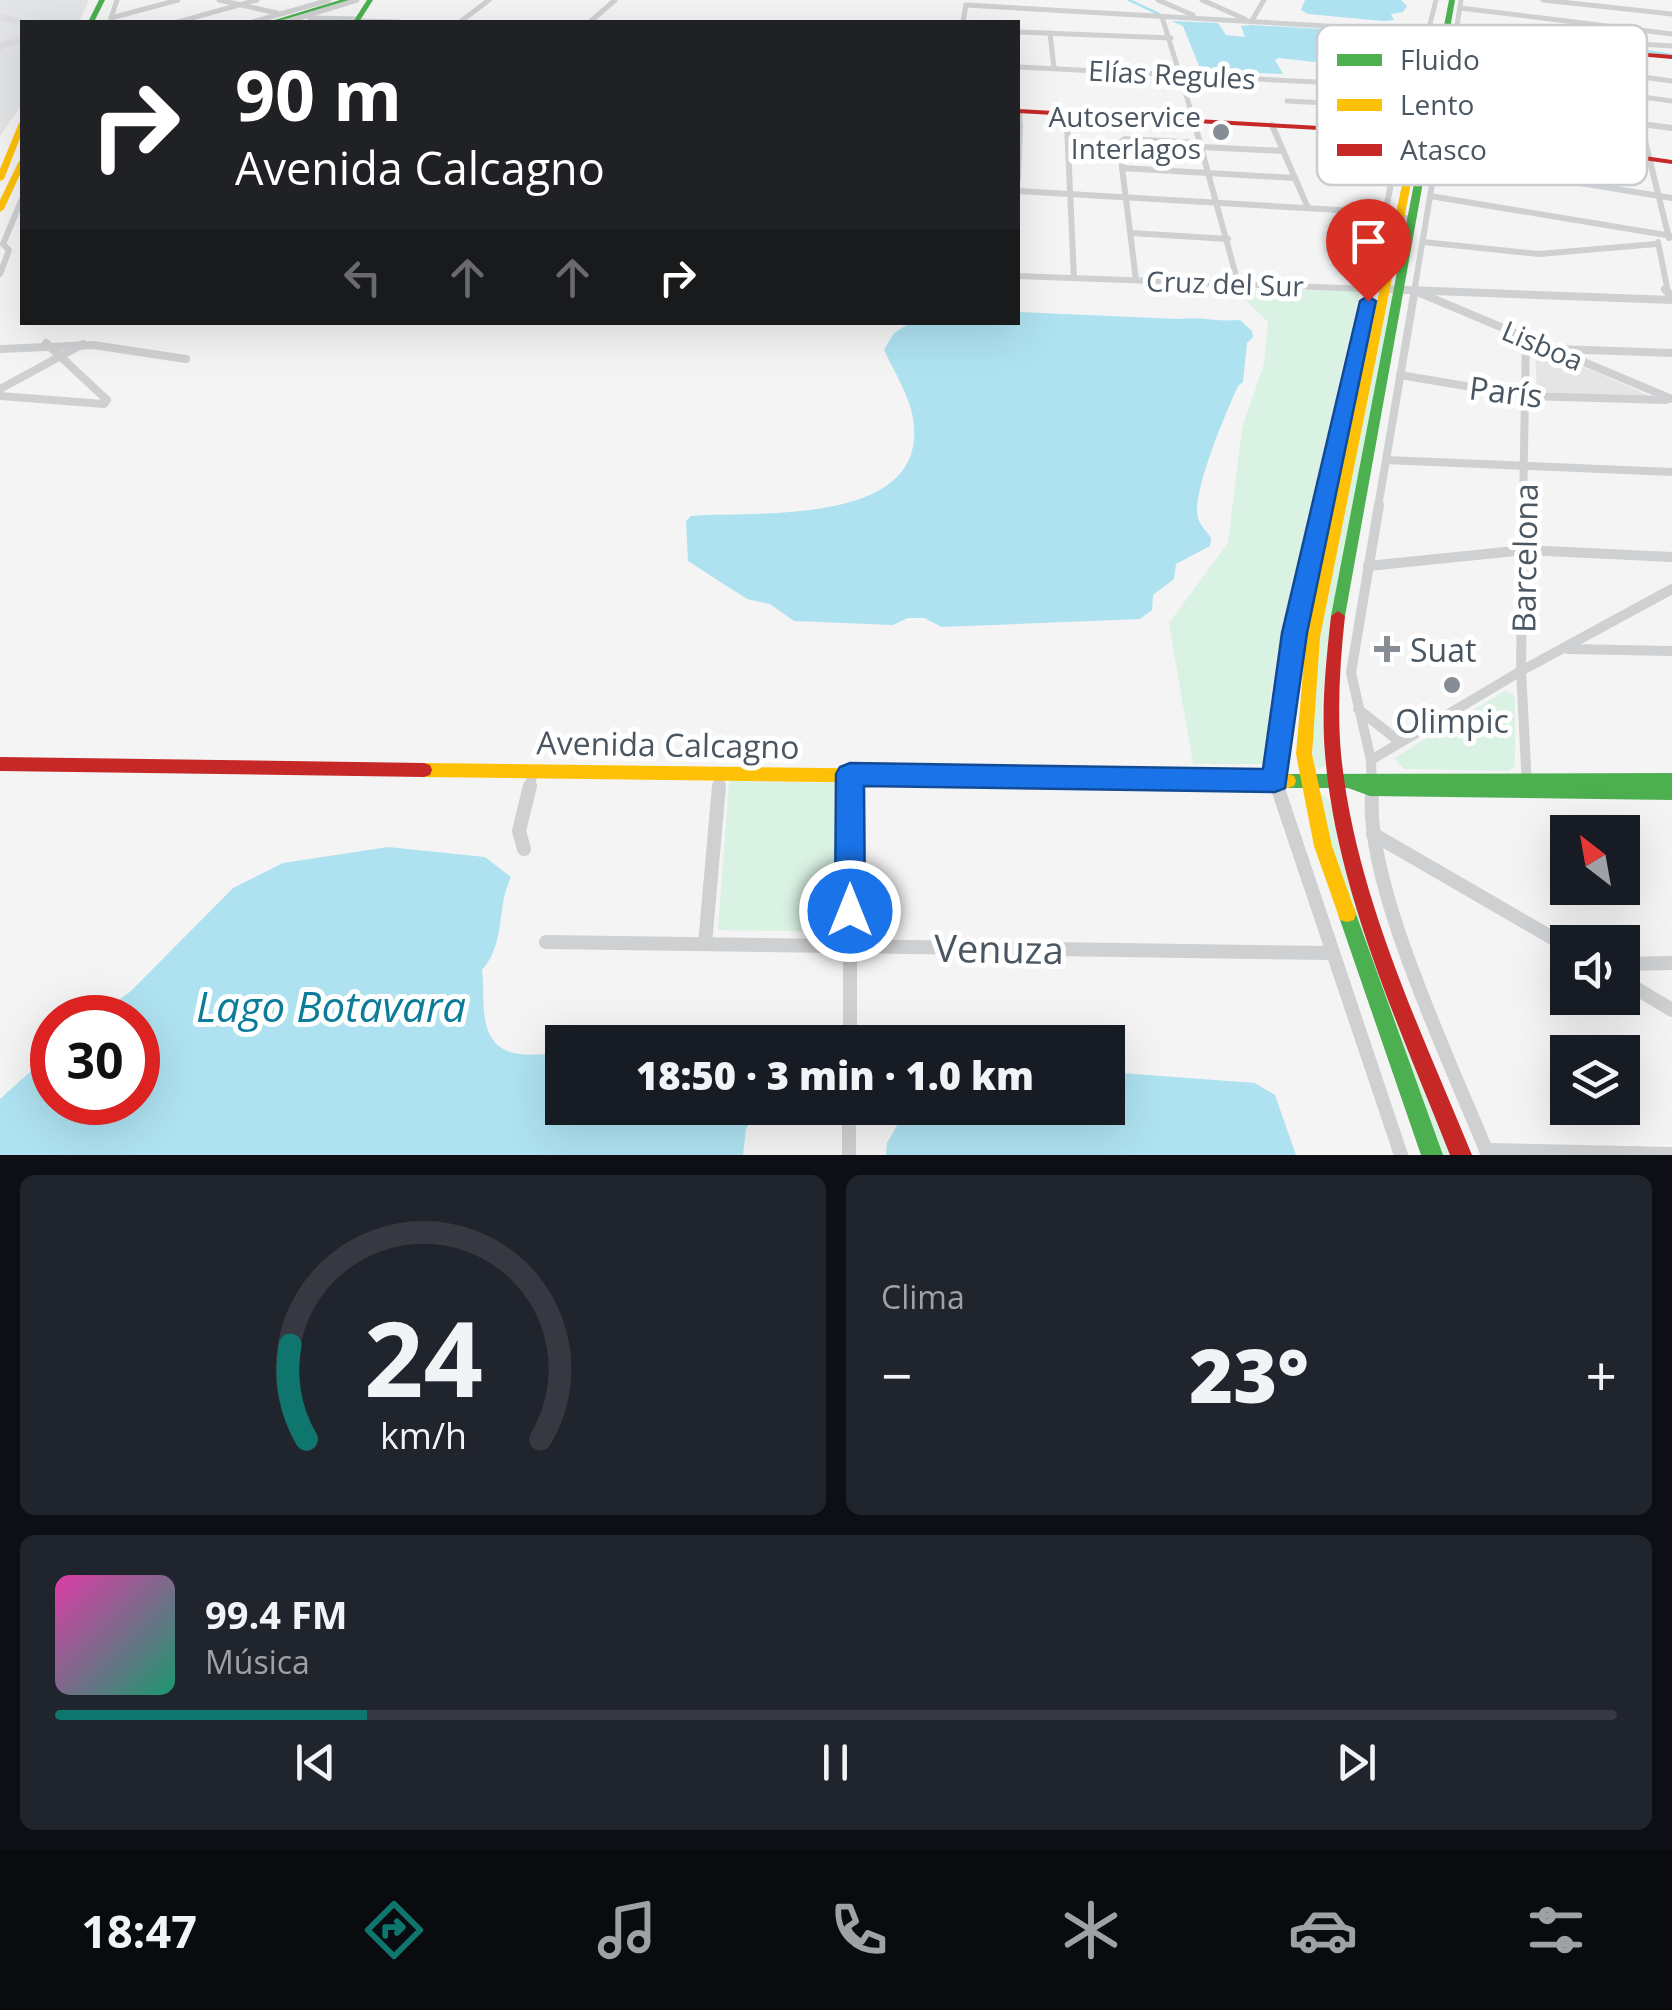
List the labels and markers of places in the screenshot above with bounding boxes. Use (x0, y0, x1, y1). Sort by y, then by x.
place label: Autoservice Interlagos (1049, 97, 1201, 167)
marker: Autoservice Interlagos (1210, 121, 1232, 143)
pin (1326, 199, 1411, 302)
place label: Suat (1410, 628, 1476, 671)
marker: Suat (1374, 636, 1400, 662)
marker: Olimpic (1441, 674, 1463, 696)
place label: Olimpic (1395, 699, 1509, 742)

